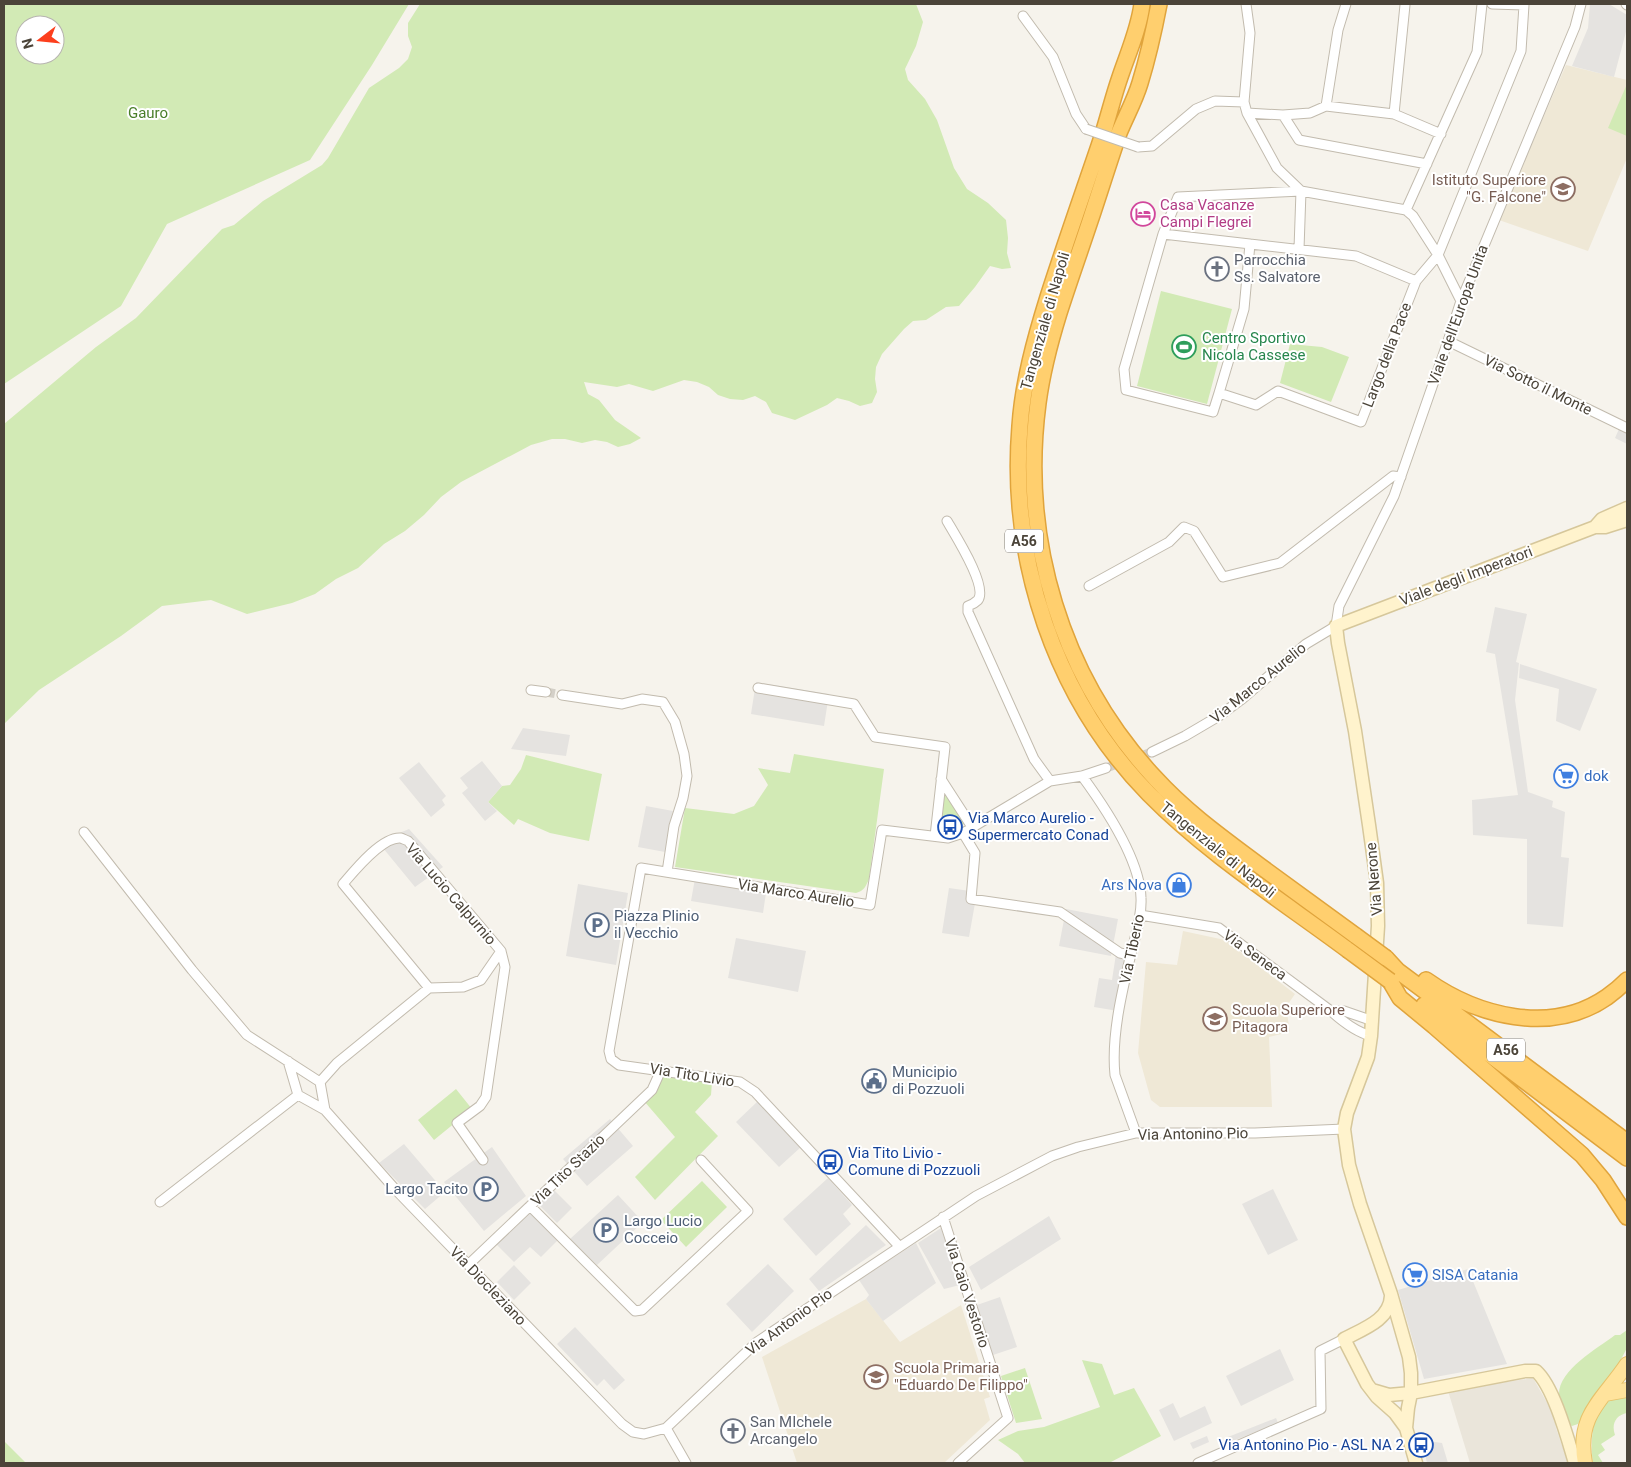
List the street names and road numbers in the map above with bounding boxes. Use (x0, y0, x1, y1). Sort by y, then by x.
street label: Viale dell'Europa Unita (1424, 242, 1492, 388)
street label: Tangenziale di Napoli (1017, 250, 1073, 392)
street label: Largo della Pace (1359, 300, 1415, 410)
street label: Via Sotto il Monte (1481, 351, 1595, 419)
road number: A56 (1005, 530, 1043, 552)
street label: Viale degli Imperatori (1397, 542, 1535, 610)
street label: Via Marco Aurelio (1206, 639, 1310, 727)
street label: Tangenziale di Napoli (1157, 798, 1279, 902)
street label: Via Lucio Calpurnio (402, 840, 500, 948)
street label: Via Nerone (1362, 842, 1386, 916)
street label: Via Marco Aurelio (736, 875, 856, 911)
street label: Via Tiberio (1116, 912, 1148, 986)
street label: Via Seneca (1220, 926, 1290, 984)
road number: A56 (1487, 1038, 1525, 1062)
street label: Via Tito Livio (648, 1059, 736, 1091)
street label: Via Antonino Pio (1138, 1124, 1248, 1144)
street label: Via Tito Stazio (527, 1130, 609, 1210)
street label: Via Caio Vestorio (941, 1236, 993, 1350)
street label: Via Diocleziano (446, 1243, 530, 1329)
street label: Via Antonio Pio (742, 1285, 836, 1359)

